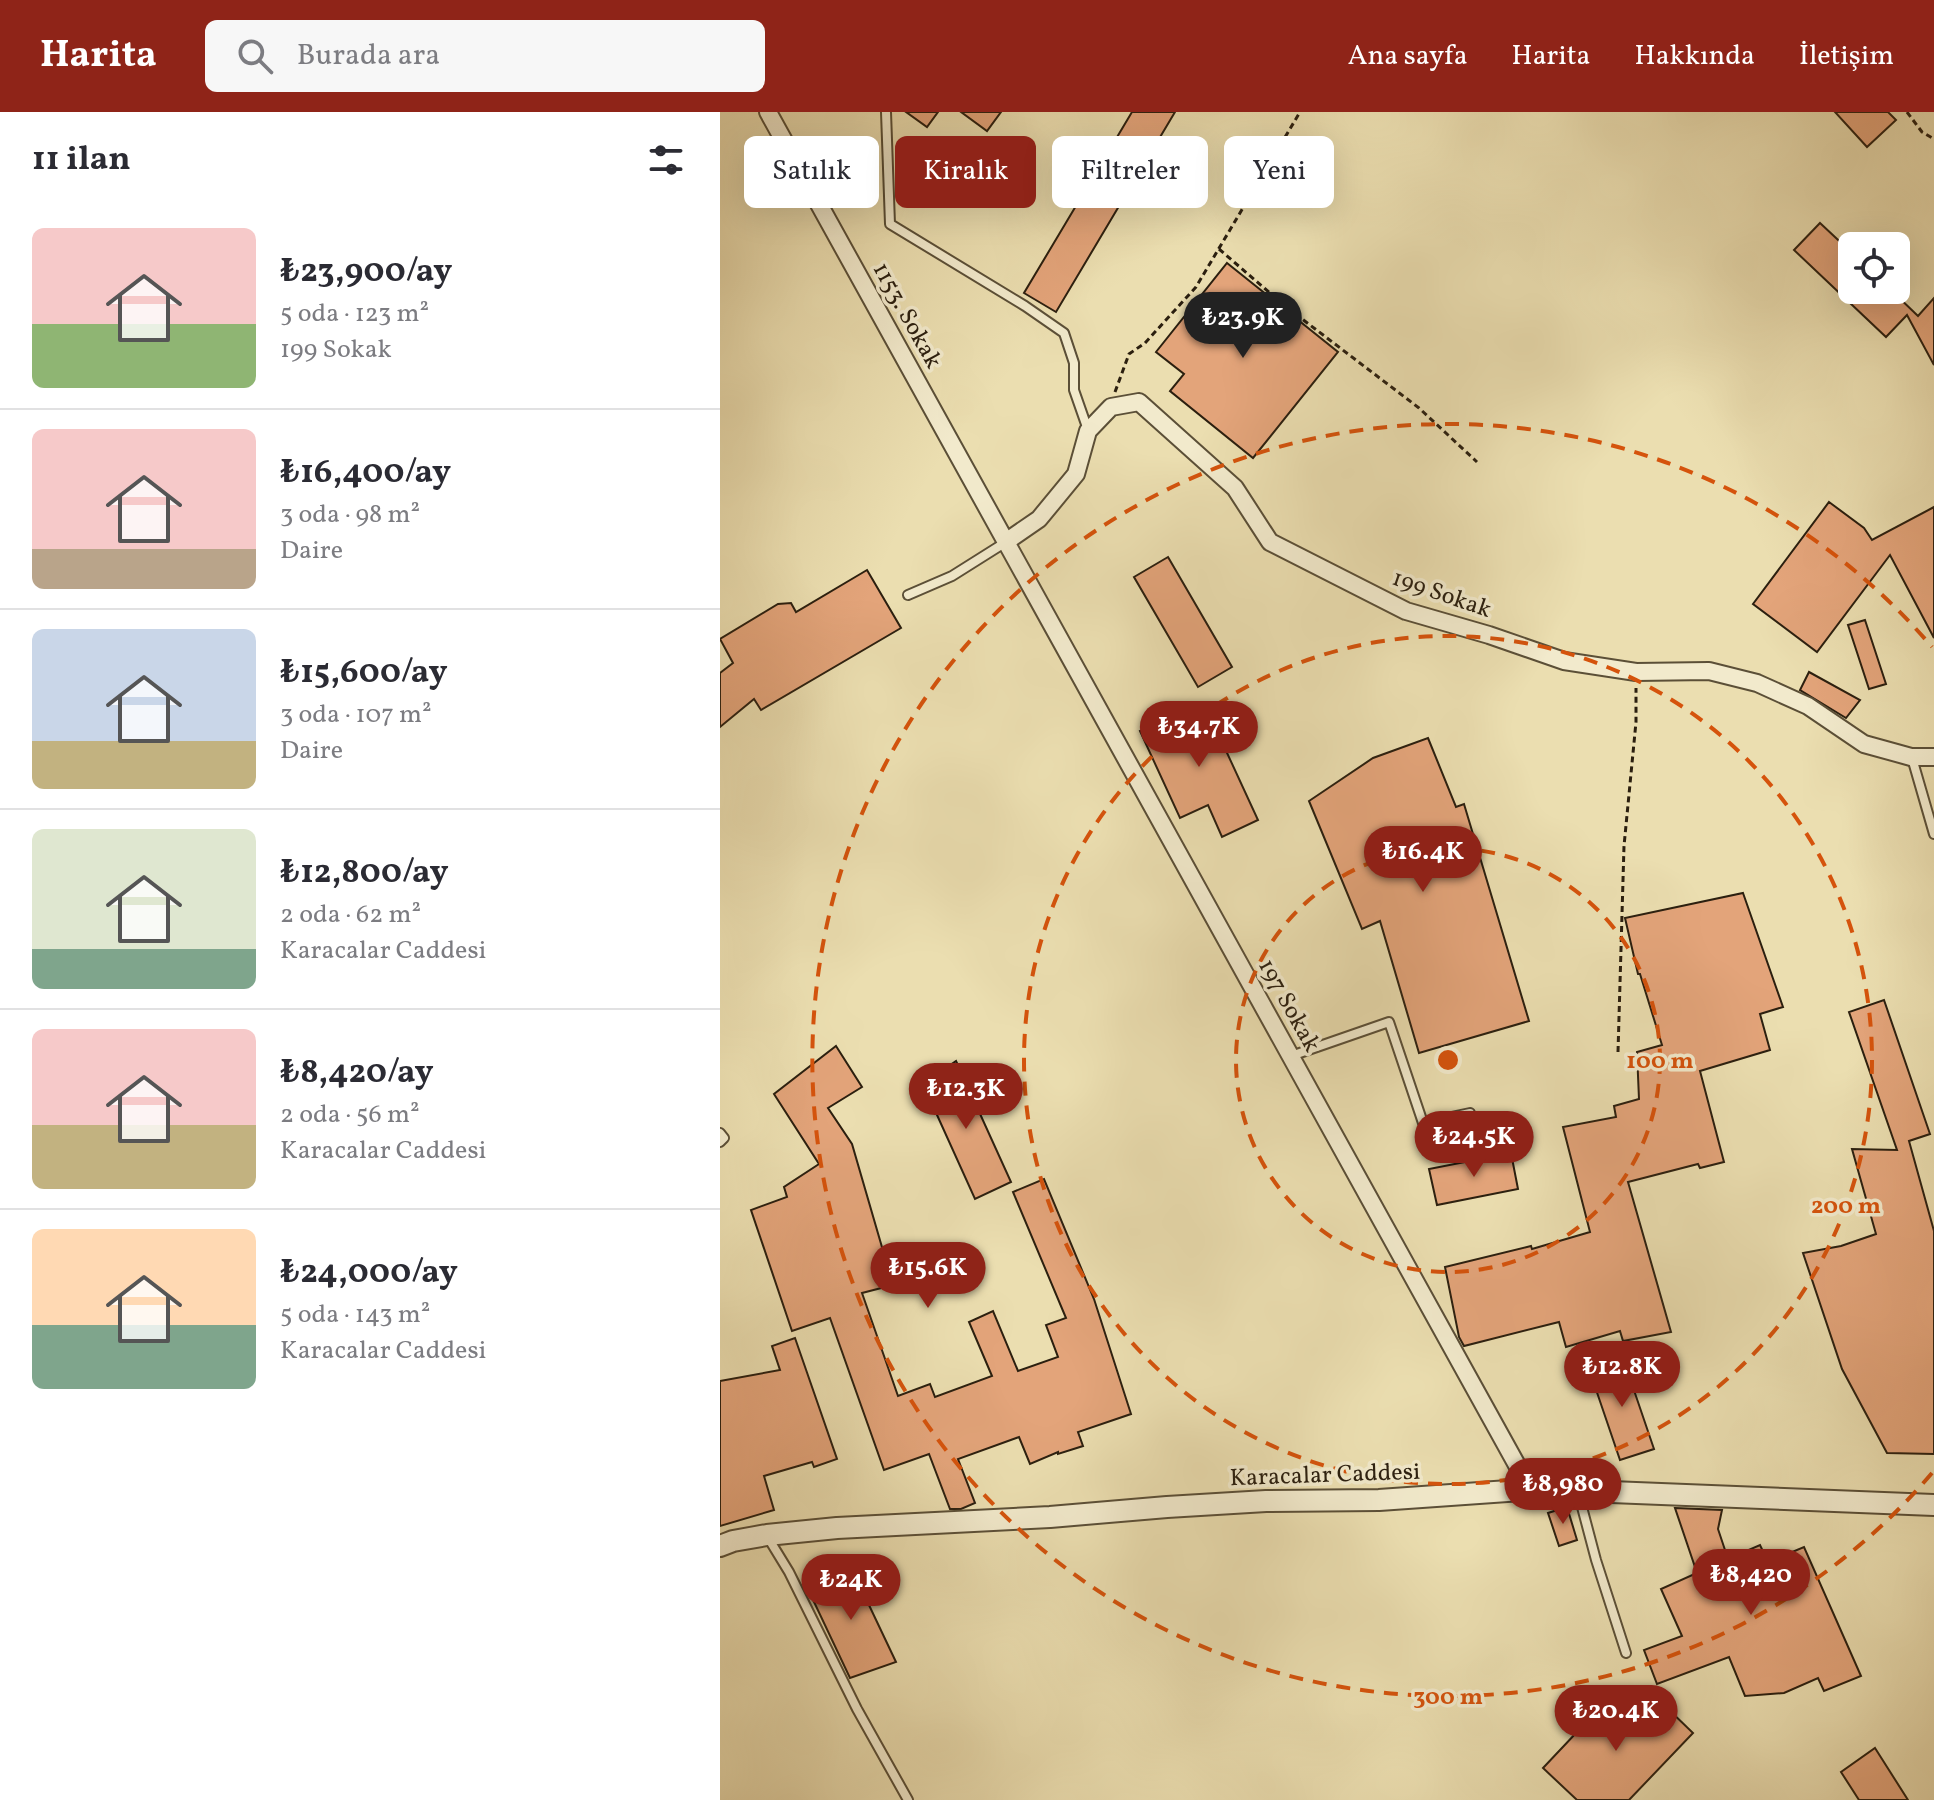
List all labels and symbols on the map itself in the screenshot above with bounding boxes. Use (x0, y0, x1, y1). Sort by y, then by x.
street label: 1153. Sokak (863, 257, 949, 375)
pin: ₺23.9K (1178, 292, 1308, 360)
street label: 199 Sokak (1387, 562, 1496, 628)
pin: ₺34.7K (1134, 701, 1264, 769)
pin: ₺16.4K (1358, 826, 1488, 894)
street label: 197 Sokak (1249, 953, 1328, 1059)
text: 100 m (1626, 1045, 1694, 1079)
centre of rings (1434, 1046, 1462, 1074)
pin: ₺12.3K (901, 1063, 1031, 1131)
pin: ₺24.5K (1409, 1111, 1539, 1179)
text: 200 m (1811, 1190, 1881, 1224)
pin: ₺15.6K (863, 1242, 993, 1310)
pin: ₺12.8K (1557, 1341, 1687, 1409)
street label: Karacalar Caddesi (1229, 1456, 1421, 1496)
pin: ₺8,980 (1498, 1458, 1628, 1526)
pin: ₺8,420 (1686, 1549, 1816, 1617)
pin: ₺24K (804, 1554, 898, 1622)
text: 300 m (1413, 1681, 1483, 1715)
pin: ₺20.4K (1551, 1685, 1681, 1753)

